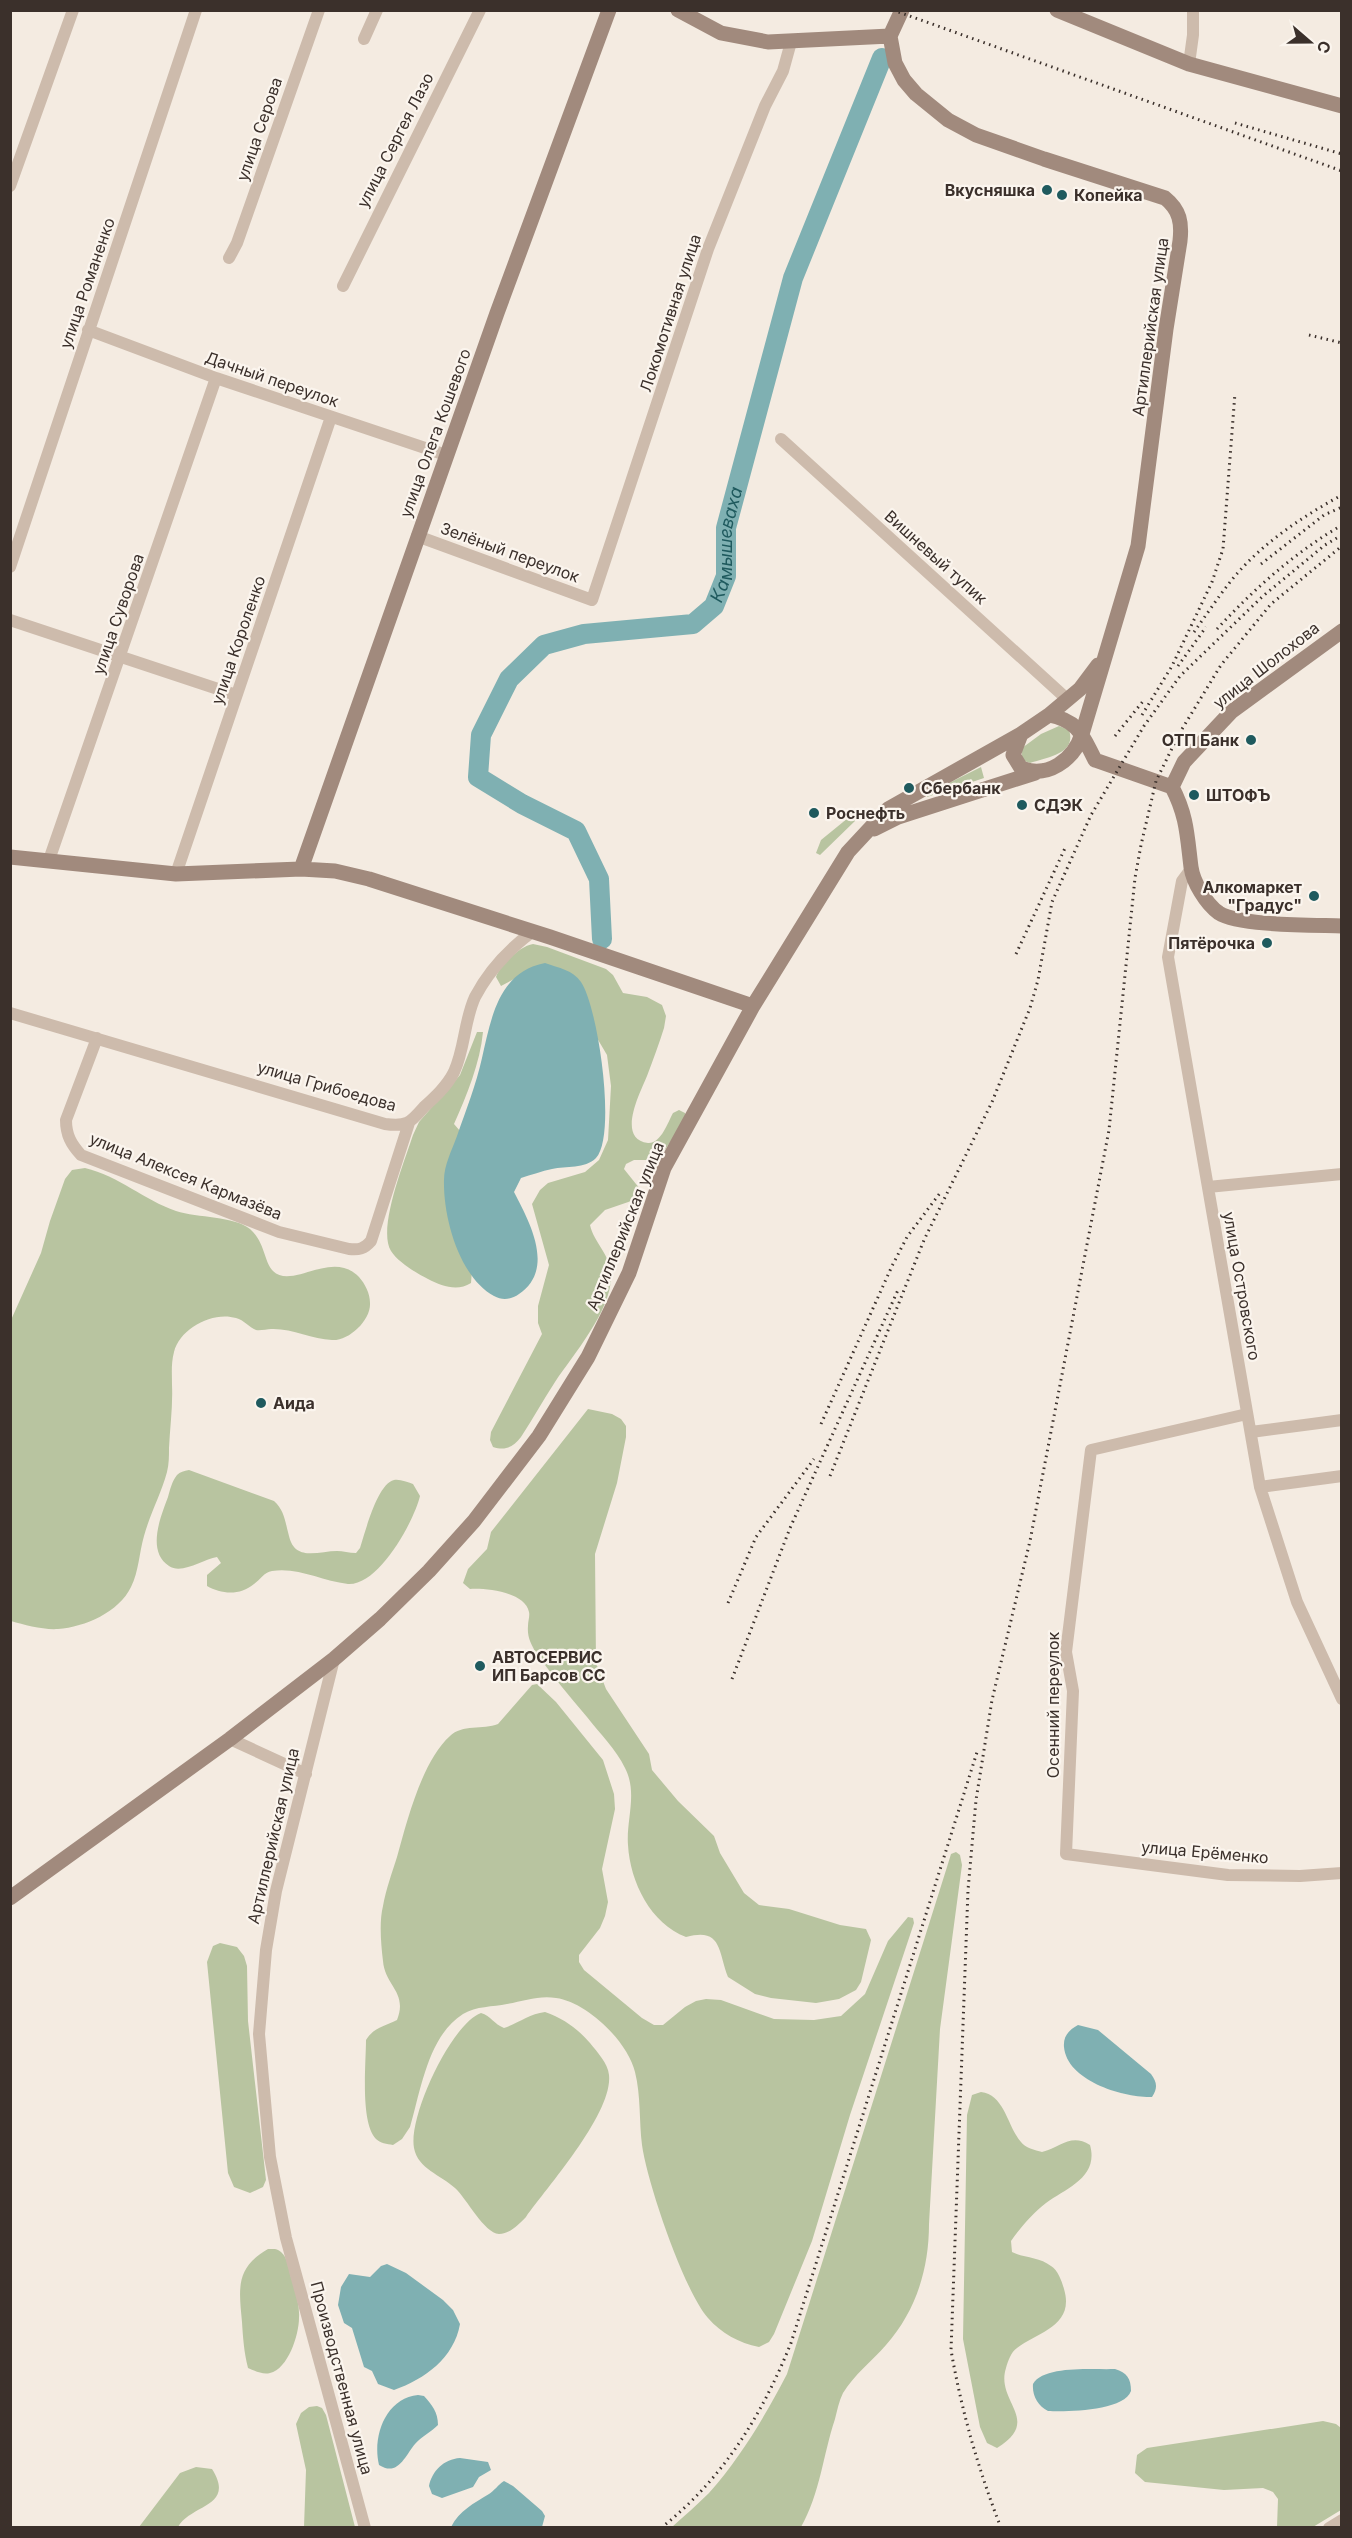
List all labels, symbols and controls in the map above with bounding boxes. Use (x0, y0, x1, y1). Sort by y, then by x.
north arrow (1280, 12, 1340, 72)
text: С (1313, 38, 1336, 56)
street label: улица Сергея Лазо (352, 69, 438, 211)
street label: улица Серова (232, 74, 286, 184)
place label: Вкусняшка (945, 180, 1035, 200)
marker: Вкусняшка (1040, 183, 1054, 197)
place label: Копейка (1074, 185, 1143, 205)
marker: Копейка (1055, 188, 1069, 202)
street label: улица Романенко (55, 215, 119, 351)
street label: Локомотивная улица (635, 232, 705, 394)
street label: Артиллерийская улица (1128, 236, 1172, 418)
street label: улица Олега Кошевого (395, 346, 475, 520)
street label: Дачный переулок (203, 347, 342, 411)
water label: Камышеваха (706, 484, 747, 605)
street label: Вишневый тупик (881, 506, 992, 608)
street label: Зелёный переулок (438, 518, 582, 587)
street label: улица Суворова (88, 551, 148, 677)
street label: улица Короленко (207, 573, 269, 707)
street label: улица Шолохова (1209, 617, 1323, 713)
place label: ОТП Банк (1162, 730, 1240, 750)
marker: ОТП Банк (1244, 733, 1258, 747)
place label: Сбербанк (921, 778, 1001, 798)
marker: Сбербанк (902, 781, 916, 795)
place label: ШТОФЪ (1206, 785, 1270, 805)
marker: ШТОФЪ (1187, 788, 1201, 802)
place label: СДЭК (1034, 795, 1084, 815)
marker: СДЭК (1015, 798, 1029, 812)
place label: Роснефть (826, 803, 905, 823)
marker: Роснефть (807, 806, 821, 820)
place label: Алкомаркет "Градус" (1203, 877, 1302, 915)
marker: Алкомаркет "Градус" (1307, 889, 1321, 903)
place label: Пятёрочка (1168, 933, 1255, 953)
marker: Пятёрочка (1260, 936, 1274, 950)
street label: улица Грибоедова (255, 1057, 399, 1115)
street label: улица Алексея Кармазёва (87, 1128, 285, 1224)
street label: Артиллерийская улица (582, 1139, 668, 1313)
street label: улица Островского (1219, 1210, 1265, 1362)
place label: Аида (273, 1393, 315, 1413)
marker: Аида (254, 1396, 268, 1410)
street label: Осенний переулок (1043, 1632, 1063, 1778)
place label: АВТОСЕРВИС ИП Барсов СС (492, 1647, 606, 1685)
marker: АВТОСЕРВИС ИП Барсов СС (473, 1659, 487, 1673)
street label: Артиллерийская улица (243, 1746, 303, 1926)
street label: улица Ерёменко (1141, 1836, 1269, 1868)
street label: Производственная улица (307, 2279, 377, 2477)

